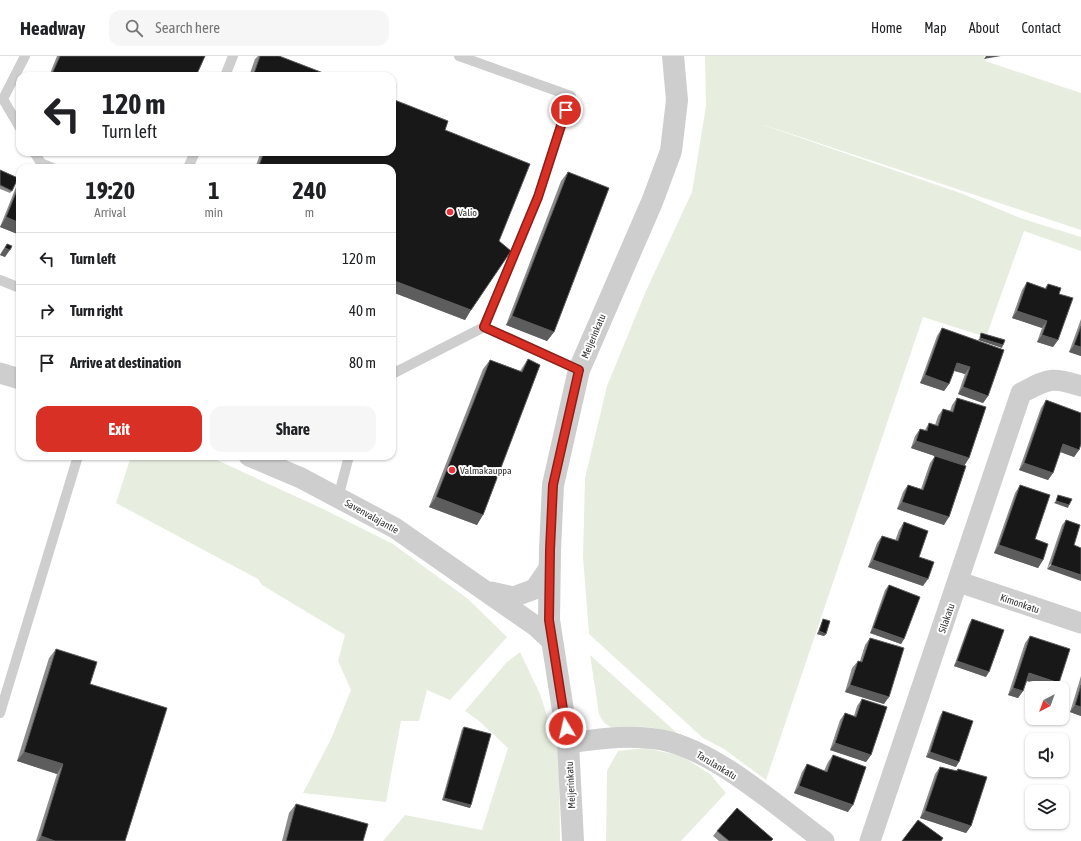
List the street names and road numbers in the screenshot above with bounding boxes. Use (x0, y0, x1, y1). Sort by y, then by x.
street label: Meijerinkatu (579, 312, 608, 360)
street label: Savenvalajantie (343, 497, 401, 536)
street label: Kimonkatu (999, 592, 1041, 615)
street label: Silakatu (936, 602, 957, 634)
street label: Tarulankatu (695, 749, 739, 782)
street label: Meijerinkatu (564, 761, 577, 809)

